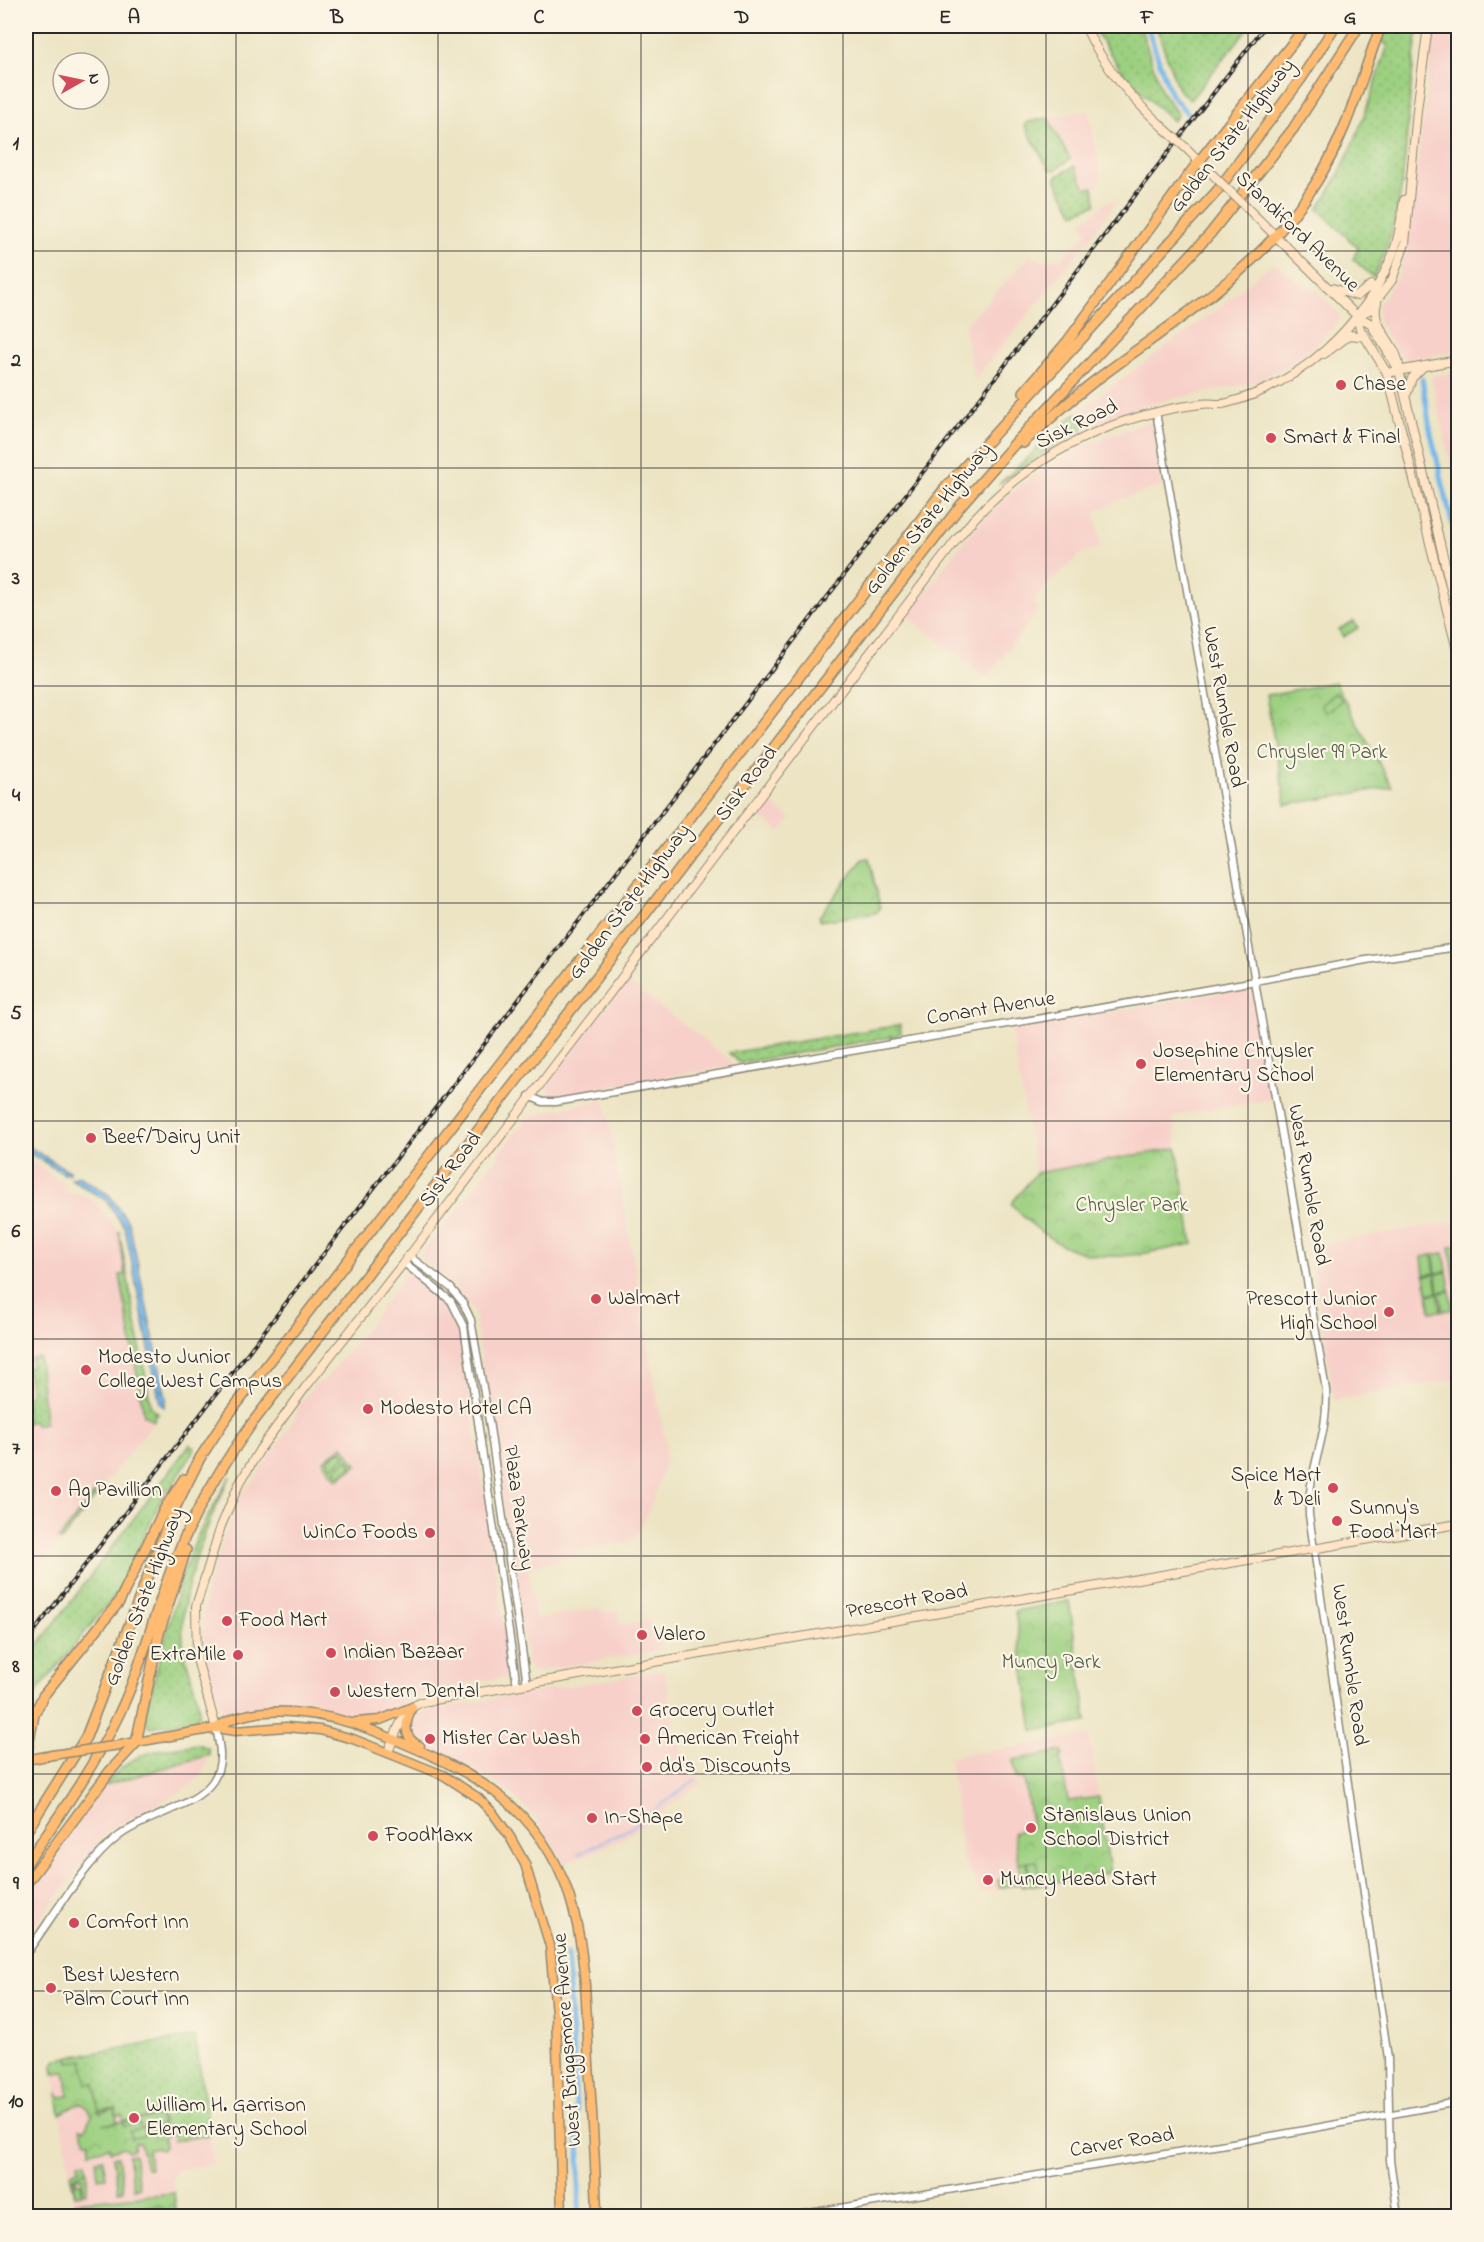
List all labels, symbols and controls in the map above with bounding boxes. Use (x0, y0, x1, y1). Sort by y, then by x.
text: A (128, 4, 140, 33)
text: B (329, 4, 344, 33)
text: C (534, 4, 545, 33)
text: D (734, 4, 749, 33)
text: E (939, 4, 951, 33)
text: F (1140, 4, 1154, 33)
text: G (1344, 4, 1357, 33)
north arrow (51, 51, 111, 111)
street label: Golden State Highway (1163, 52, 1304, 221)
text: N (81, 72, 107, 86)
text: 1 (13, 130, 20, 159)
street label: Standiford Avenue (1228, 164, 1367, 300)
text: 2 (10, 347, 21, 376)
place label: Chase (1353, 370, 1407, 400)
marker: Chase (1334, 378, 1348, 392)
street label: Sisk Road (1031, 392, 1123, 458)
place label: Smart & Final (1283, 423, 1400, 453)
marker: Smart & Final (1264, 431, 1278, 445)
street label: Golden State Highway (858, 436, 1002, 603)
text: 3 (11, 565, 20, 594)
street label: West Rumble Road (1194, 624, 1252, 790)
park label: Chrysler 99 Park (1257, 738, 1388, 770)
street label: Sisk Road (709, 740, 786, 828)
text: 4 (12, 782, 21, 811)
street label: Golden State Highway (561, 818, 700, 988)
street label: Conant Avenue (925, 984, 1058, 1034)
text: 5 (10, 1000, 22, 1029)
place label: Josephine Chrysler Elementary School (1153, 1037, 1314, 1093)
marker: Josephine Chrysler Elementary School (1134, 1057, 1148, 1071)
street label: West Rumble Road (1279, 1102, 1337, 1268)
place label: Beef/Dairy Unit (102, 1123, 241, 1155)
street label: Sisk Road (413, 1126, 490, 1214)
marker: Beef/Dairy Unit (84, 1131, 98, 1145)
park label: Chrysler Park (1075, 1191, 1189, 1223)
text: 6 (12, 1218, 21, 1247)
place label: Walmart (608, 1284, 680, 1314)
place label: Prescott Junior High School (1246, 1285, 1377, 1341)
marker: Walmart (589, 1292, 603, 1306)
marker: Prescott Junior High School (1382, 1305, 1396, 1319)
place label: Modesto Junior College West Campus (98, 1343, 282, 1399)
marker: Modesto Junior College West Campus (79, 1363, 93, 1377)
place label: Modesto Hotel CA (380, 1394, 532, 1424)
marker: Modesto Hotel CA (361, 1402, 375, 1416)
text: 7 (12, 1435, 21, 1464)
street label: Plaza Parkway (492, 1444, 542, 1573)
place label: Spice Mart & Deli (1231, 1461, 1321, 1515)
place label: Ag Pavillion (68, 1476, 162, 1508)
marker: Spice Mart & Deli (1326, 1481, 1340, 1495)
marker: Ag Pavillion (49, 1484, 63, 1498)
place label: Sunny's Food Mart (1348, 1494, 1437, 1548)
street label: Golden State Highway (97, 1504, 195, 1691)
marker: Sunny's Food Mart (1330, 1514, 1344, 1528)
place label: WinCo Foods (303, 1518, 418, 1548)
marker: WinCo Foods (423, 1526, 437, 1540)
street label: Prescott Road (844, 1577, 970, 1627)
street label: West Rumble Road (1323, 1582, 1375, 1748)
place label: Food Mart (238, 1606, 327, 1636)
marker: Food Mart (220, 1614, 234, 1628)
place label: Valero (653, 1620, 706, 1650)
marker: Valero (635, 1628, 649, 1642)
place label: Indian Bazaar (343, 1638, 465, 1668)
place label: ExtraMile (149, 1640, 227, 1670)
marker: Indian Bazaar (324, 1646, 338, 1660)
marker: ExtraMile (231, 1648, 245, 1662)
park label: Muncy Park (1001, 1648, 1101, 1680)
text: 8 (11, 1653, 20, 1682)
place label: Western Dental (347, 1677, 479, 1707)
marker: Western Dental (328, 1685, 342, 1699)
place label: Grocery Outlet (649, 1696, 775, 1728)
marker: Grocery Outlet (630, 1704, 644, 1718)
place label: Mister Car Wash (442, 1724, 580, 1754)
place label: American Freight (657, 1724, 799, 1756)
marker: Mister Car Wash (423, 1732, 437, 1746)
marker: American Freight (638, 1732, 652, 1746)
place label: dd's Discounts (659, 1752, 791, 1782)
marker: dd's Discounts (640, 1760, 654, 1774)
place label: Stanislaus Union School District (1043, 1801, 1191, 1855)
place label: In-Shape (604, 1803, 683, 1833)
marker: In-Shape (585, 1811, 599, 1825)
place label: FoodMaxx (384, 1821, 473, 1851)
marker: Stanislaus Union School District (1024, 1821, 1038, 1835)
marker: FoodMaxx (366, 1829, 380, 1843)
place label: Muncy Head Start (1000, 1865, 1157, 1897)
text: 9 (12, 1870, 20, 1899)
marker: Muncy Head Start (981, 1873, 995, 1887)
place label: Comfort Inn (86, 1908, 189, 1938)
marker: Comfort Inn (67, 1916, 81, 1930)
street label: West Briggsmore Avenue (546, 1932, 592, 2148)
place label: Best Western Palm Court Inn (62, 1961, 189, 2015)
marker: Best Western Palm Court Inn (44, 1981, 58, 1995)
text: 10 (9, 2088, 24, 2117)
place label: William H. Garrison Elementary School (146, 2091, 307, 2147)
marker: William H. Garrison Elementary School (127, 2111, 141, 2125)
street label: Carver Road (1068, 2120, 1176, 2166)

